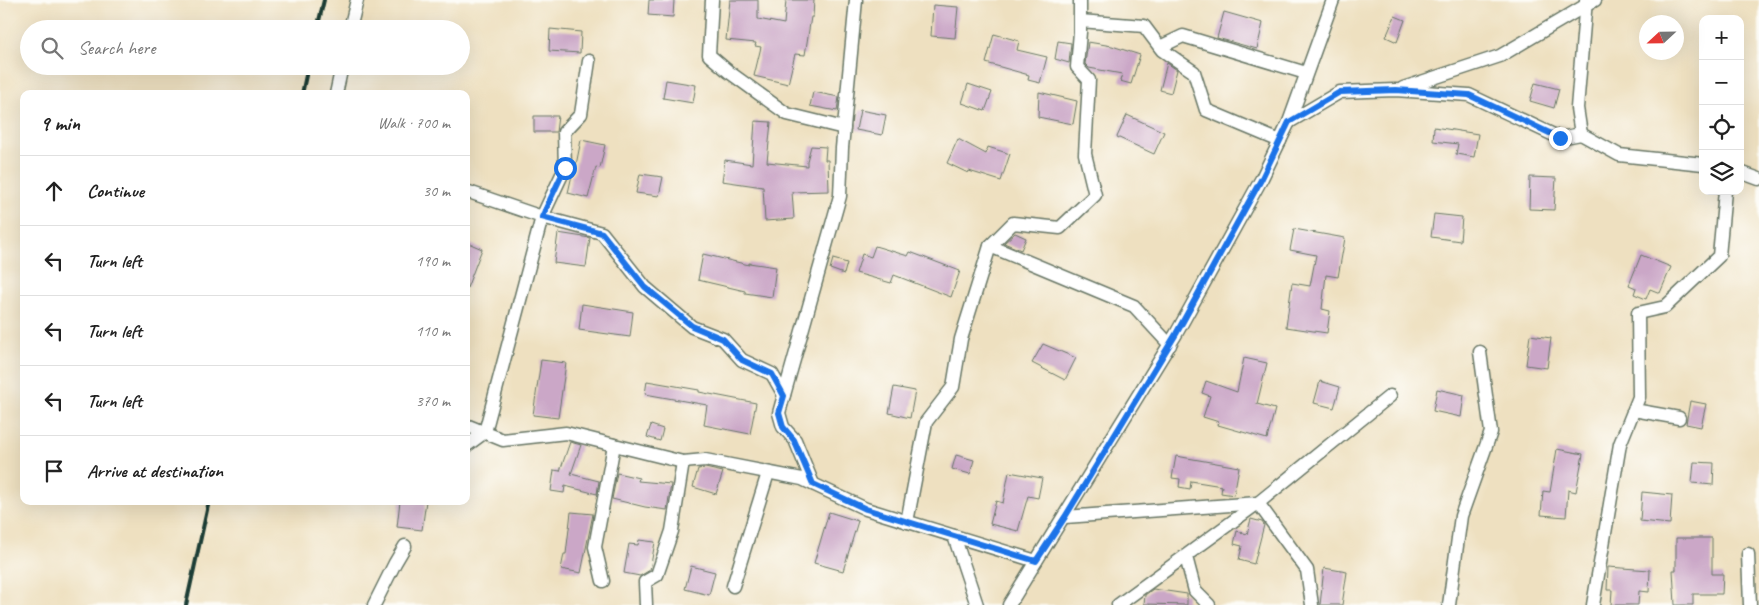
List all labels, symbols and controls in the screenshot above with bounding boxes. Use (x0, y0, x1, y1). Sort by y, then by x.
north arrow (1639, 15, 1684, 60)
map controls (1699, 15, 1744, 195)
button: + (1699, 15, 1744, 60)
search box (20, 20, 470, 75)
icon: search (38, 34, 66, 62)
text: Search here (78, 36, 155, 60)
button: − (1699, 60, 1744, 105)
button: locate (1699, 105, 1744, 150)
text: 9 min (40, 110, 80, 136)
text: Walk · 700 m (378, 113, 450, 133)
route end (1549, 127, 1572, 150)
button: layers (1699, 150, 1744, 195)
route start (554, 157, 577, 180)
icon: ahead (40, 177, 68, 205)
text: Continue (87, 179, 144, 203)
text: 30 m (423, 181, 450, 201)
icon: left (40, 247, 68, 275)
text: Turn left (87, 249, 142, 273)
text: 190 m (416, 251, 450, 271)
icon: left (40, 317, 68, 345)
text: Turn left (87, 319, 142, 343)
text: 110 m (416, 321, 450, 341)
icon: left (40, 387, 68, 415)
text: Turn left (87, 389, 142, 413)
text: 370 m (416, 391, 450, 411)
icon: arrive (40, 457, 68, 485)
text: Arrive at destination (87, 459, 223, 483)

